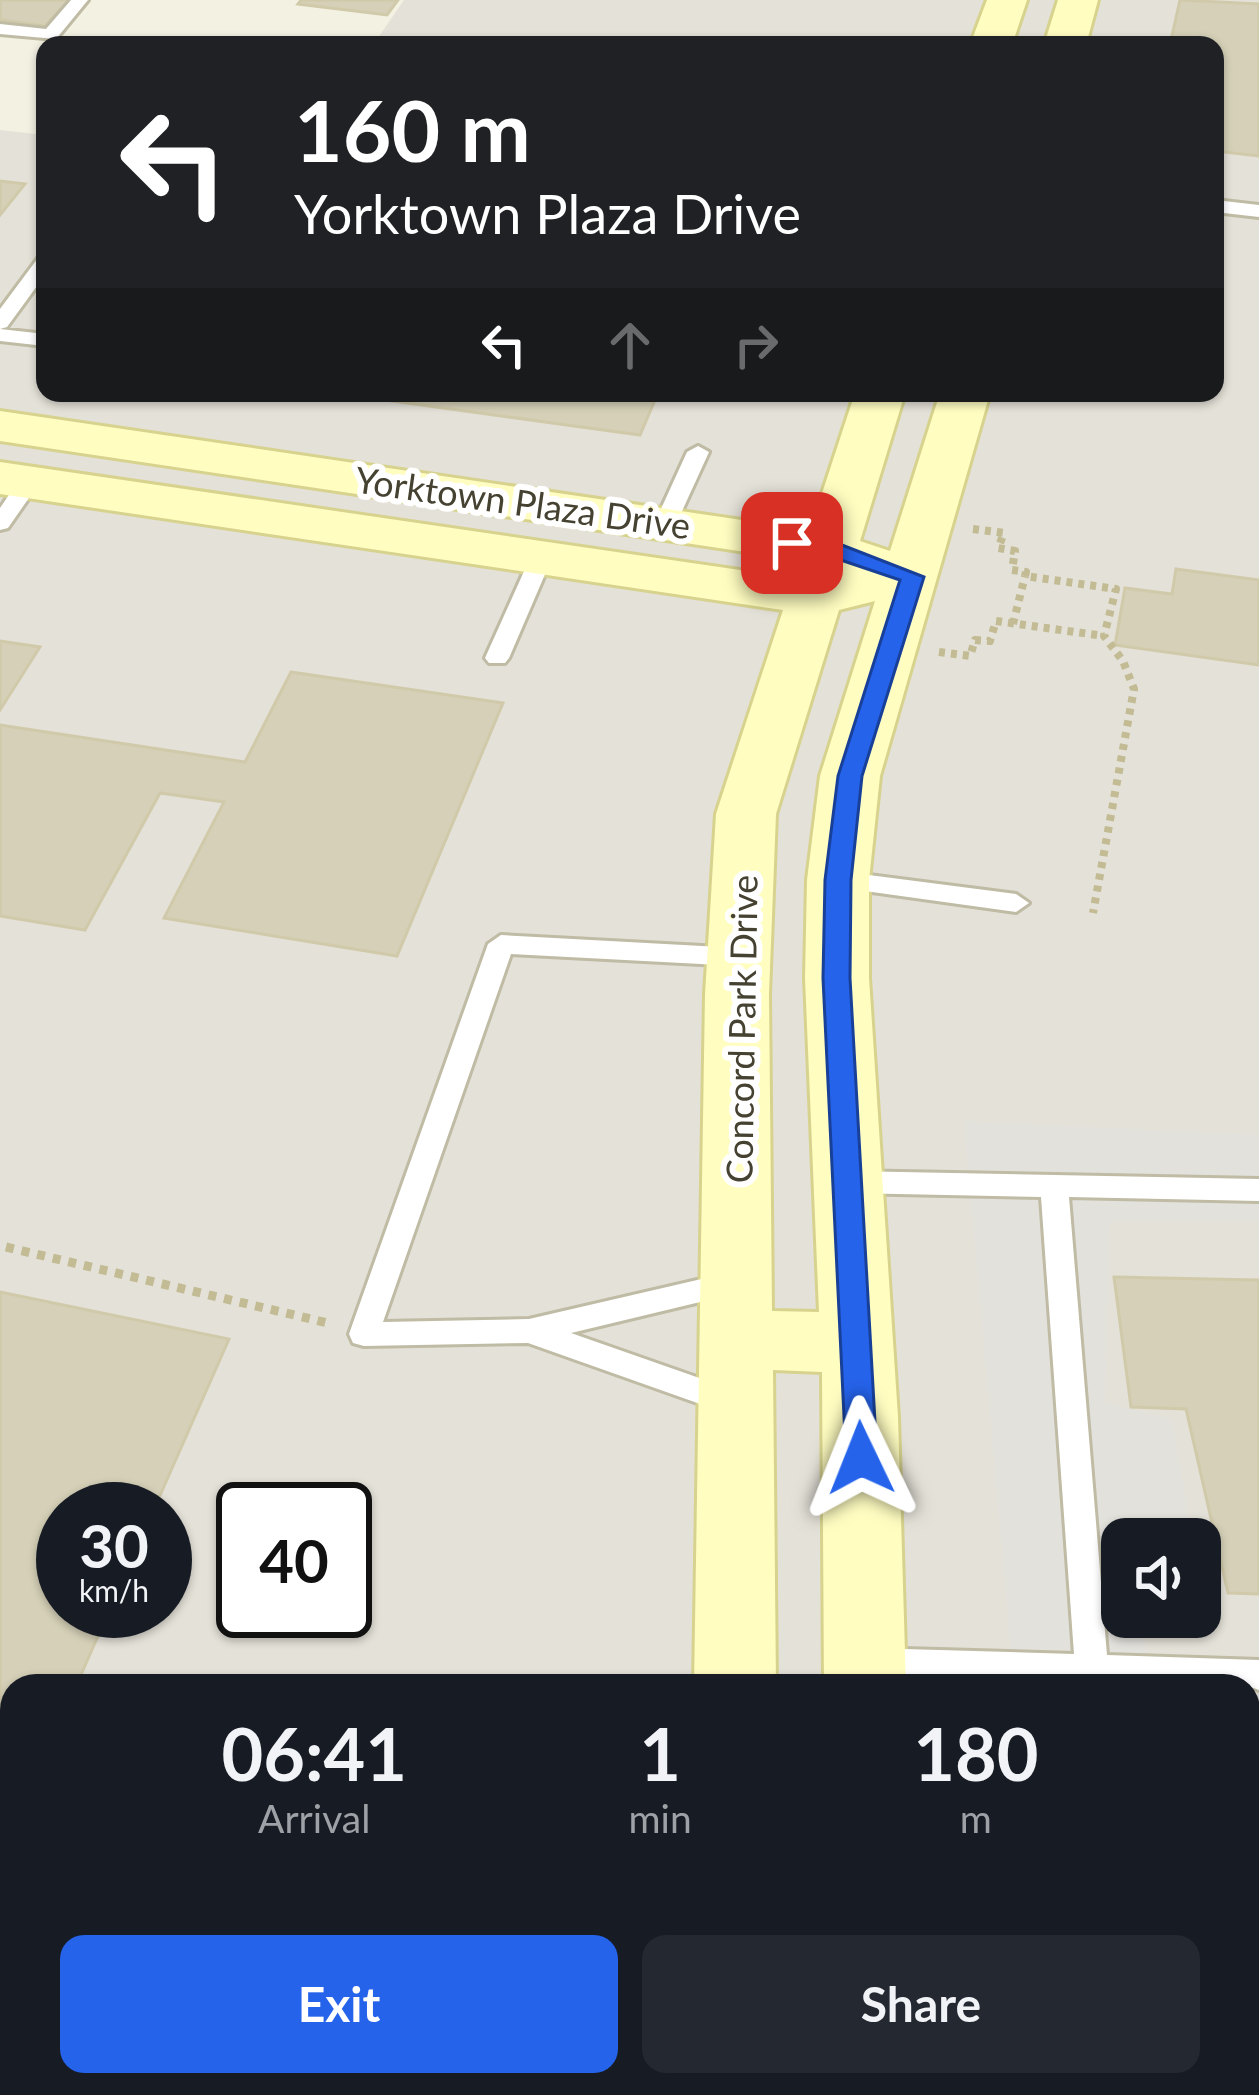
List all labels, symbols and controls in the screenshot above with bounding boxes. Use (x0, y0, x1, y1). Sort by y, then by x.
text: 160 m (294, 79, 531, 180)
icon: left (96, 84, 252, 240)
text: Yorktown Plaza Drive (294, 181, 801, 246)
icon: left (471, 312, 537, 378)
icon: ahead (597, 312, 663, 378)
icon: right (723, 312, 789, 378)
street label: Yorktown Plaza Drive (353, 457, 693, 547)
pin (741, 492, 843, 594)
icon: arrive (759, 510, 825, 576)
street label: Concord Park Drive (716, 874, 766, 1184)
position arrow (798, 1395, 924, 1521)
speed limit sign: 40 (216, 1482, 372, 1638)
text: 30 (79, 1509, 149, 1581)
map controls (1101, 1518, 1221, 1638)
button: sound (1101, 1518, 1221, 1638)
text: km/h (79, 1572, 149, 1608)
text: 06:41 (221, 1710, 407, 1796)
text: 1 (639, 1710, 681, 1796)
text: 180 (913, 1710, 1038, 1796)
text: Arrival (258, 1795, 370, 1841)
text: min (629, 1795, 692, 1841)
text: m (960, 1795, 992, 1841)
button: Exit (60, 1935, 618, 2073)
button: Share (642, 1935, 1200, 2073)

